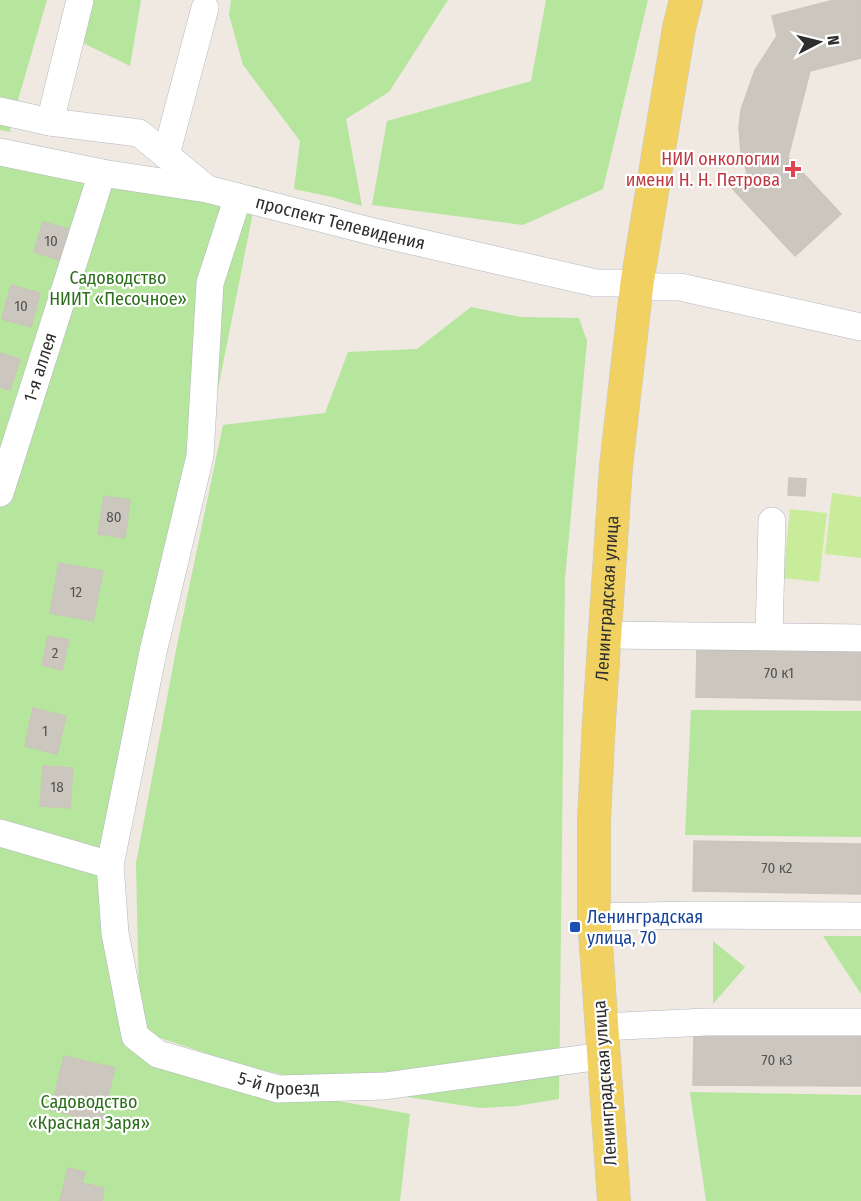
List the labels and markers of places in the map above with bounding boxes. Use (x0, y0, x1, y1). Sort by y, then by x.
place label: НИИ онкологии имени Н. Н. Петрова (626, 148, 780, 191)
marker: НИИ онкологии имени Н. Н. Петрова (784, 160, 802, 178)
place label: Ленинградская улица, 70 (587, 906, 703, 949)
marker: Ленинградская улица, 70 (568, 920, 582, 934)

